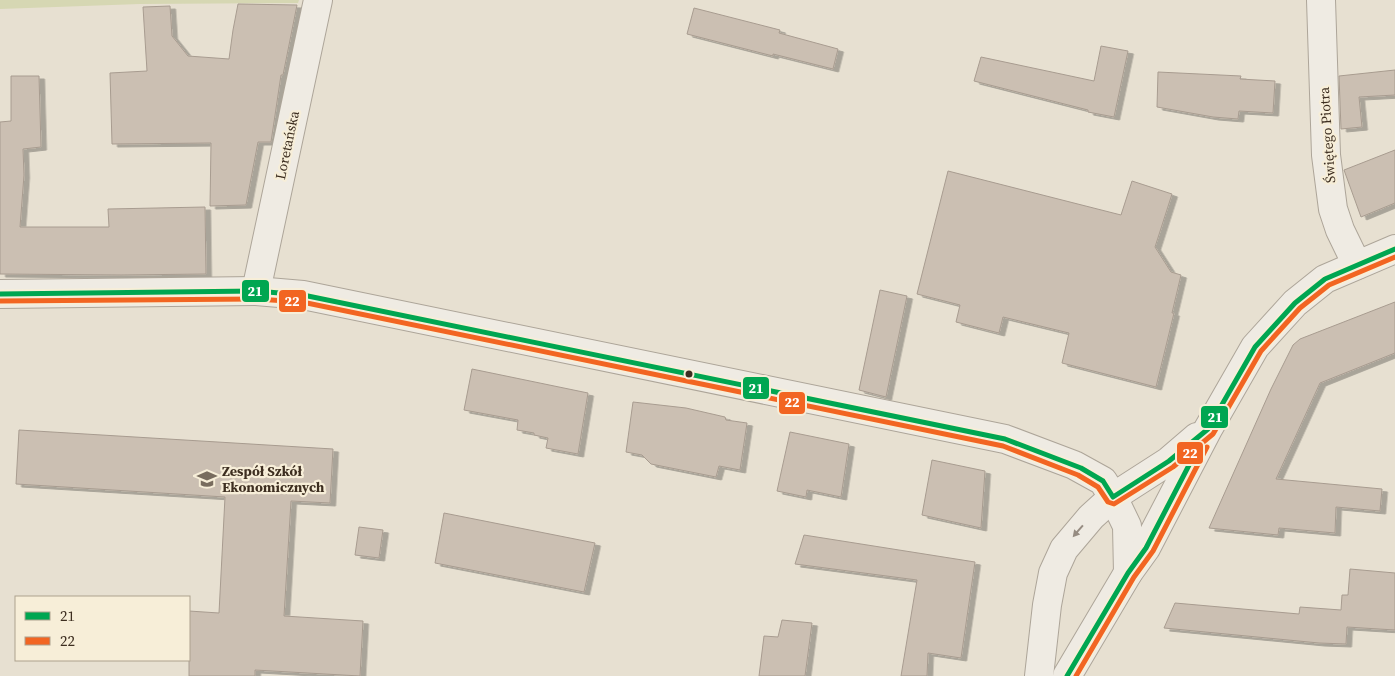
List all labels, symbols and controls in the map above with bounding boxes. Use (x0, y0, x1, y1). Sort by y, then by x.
street label: Świętego Piotra (1314, 85, 1340, 184)
street label: Loretańska (270, 108, 304, 181)
line badge: 21 (241, 279, 270, 303)
text: 21 (247, 281, 263, 301)
line badge: 22 (278, 289, 307, 313)
text: 22 (284, 291, 300, 311)
unlabelled marker (684, 369, 694, 379)
line badge: 21 (742, 376, 770, 400)
text: 21 (748, 378, 764, 398)
line badge: 22 (778, 391, 806, 415)
text: 22 (784, 392, 800, 412)
line badge: 21 (1200, 405, 1229, 429)
text: 21 (1207, 407, 1223, 427)
line badge: 22 (1176, 441, 1204, 465)
text: 22 (1182, 443, 1198, 463)
place label: Zespół Szkół Ekonomicznych (222, 461, 325, 497)
school or university icon: Zespół Szkół Ekonomicznych (196, 468, 218, 490)
one-way arrow (1072, 524, 1084, 536)
legend (15, 596, 190, 661)
text: 21 (60, 605, 75, 626)
text: 22 (60, 630, 75, 651)

